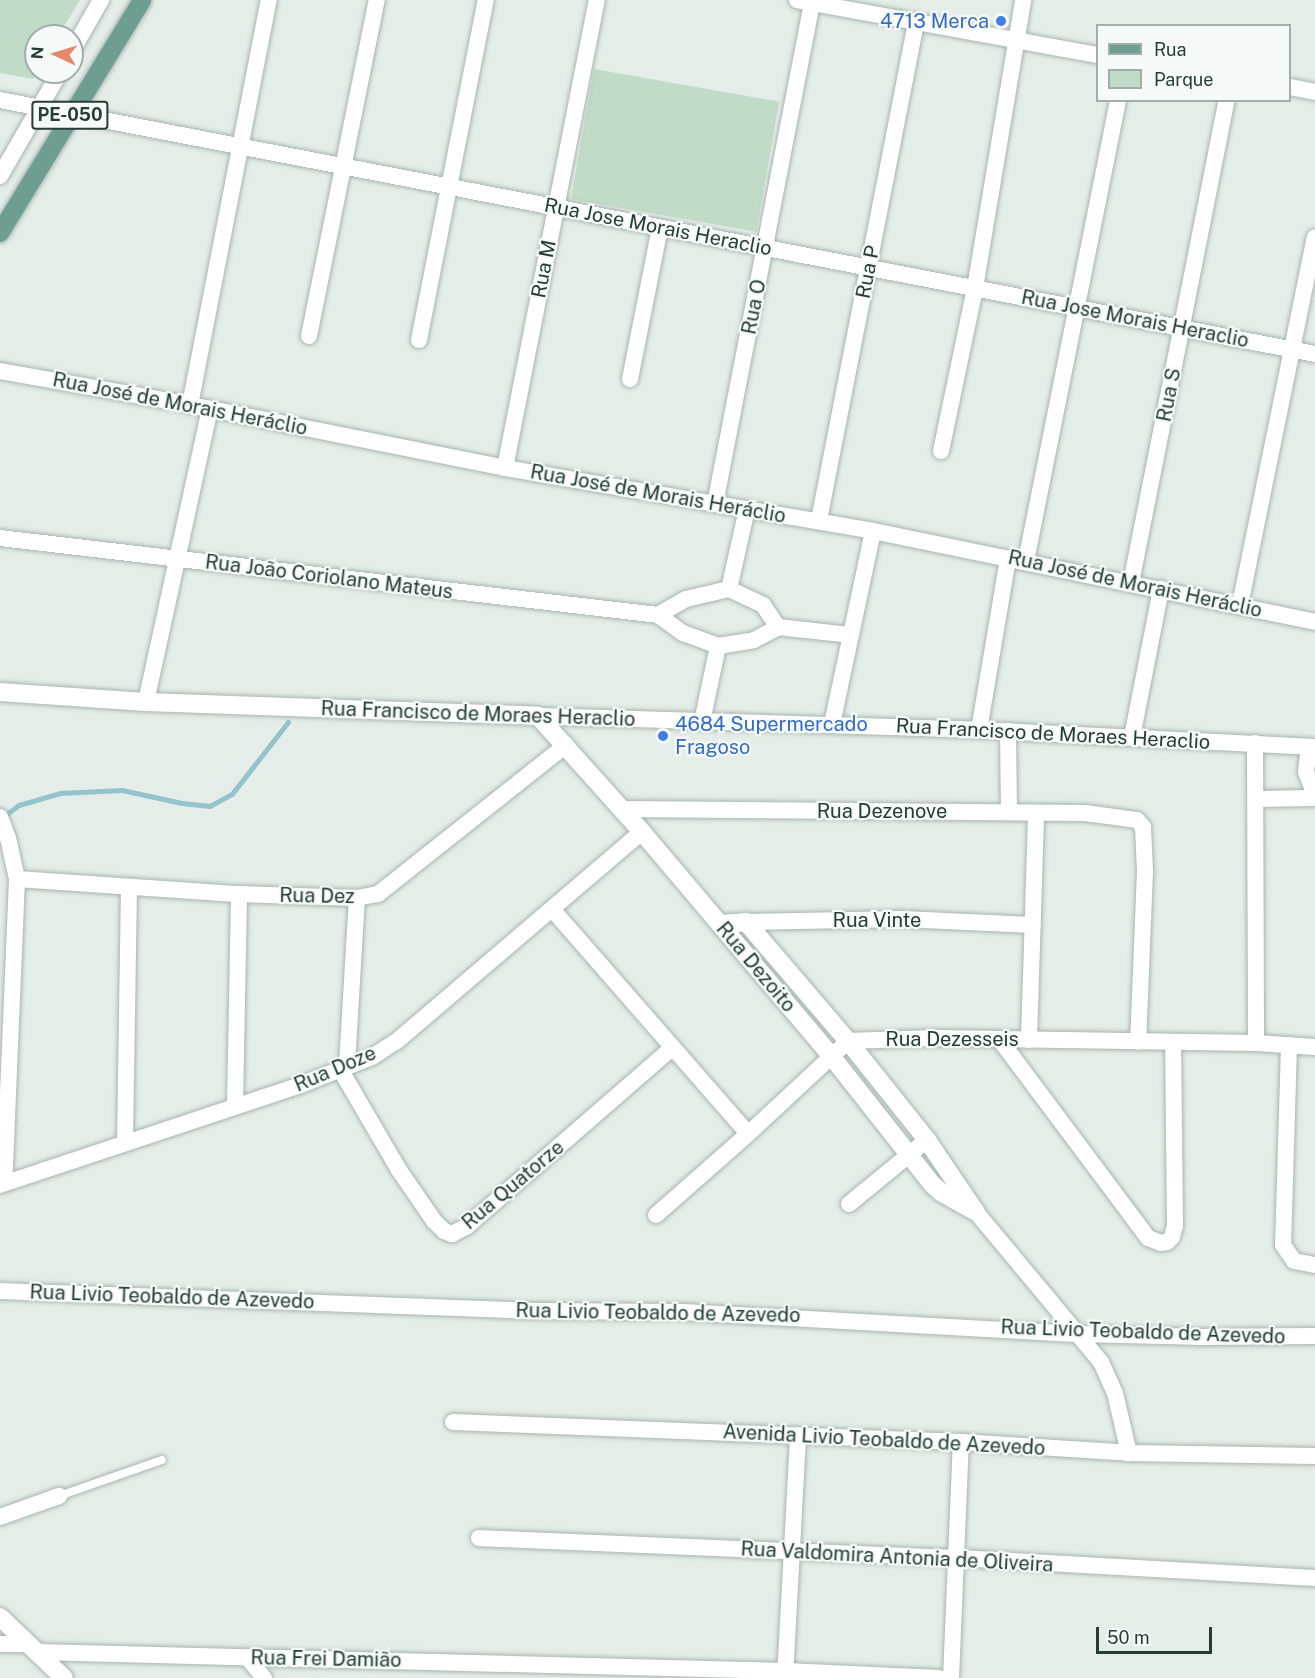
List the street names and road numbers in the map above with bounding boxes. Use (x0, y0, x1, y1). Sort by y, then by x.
road number: PE-050 (31, 100, 109, 130)
street label: Rua Jose Morais Heraclio (542, 193, 774, 261)
street label: Rua M (527, 238, 561, 300)
street label: Rua P (851, 243, 885, 301)
street label: Rua O (737, 277, 771, 337)
street label: Rua Jose Morais Heraclio (1019, 285, 1251, 353)
street label: Rua S (1152, 366, 1186, 424)
street label: Rua José de Morais Heráclio (50, 367, 310, 441)
street label: Rua José de Morais Heráclio (528, 460, 788, 528)
street label: Rua José de Morais Heráclio (1006, 545, 1264, 623)
street label: Rua João Coriolano Mateus (204, 550, 454, 604)
street label: Rua Francisco de Moraes Heraclio (320, 697, 636, 731)
street label: Rua Francisco de Moraes Heraclio (895, 714, 1211, 754)
street label: Rua Dezenove (817, 799, 947, 823)
street label: Rua Dez (279, 883, 355, 909)
street label: Rua Vinte (832, 908, 922, 932)
street label: Rua Dezoito (711, 917, 801, 1017)
street label: Rua Dezesseis (885, 1027, 1019, 1051)
street label: Rua Doze (290, 1041, 380, 1097)
street label: Rua Quatorze (457, 1135, 569, 1235)
street label: Rua Livio Teobaldo de Azevedo (29, 1280, 315, 1314)
street label: Rua Livio Teobaldo de Azevedo (515, 1299, 801, 1327)
street label: Rua Livio Teobaldo de Azevedo (1000, 1315, 1286, 1349)
street label: Avenida Livio Teobaldo de Azevedo (722, 1420, 1046, 1460)
street label: Rua Valdomira Antonia de Oliveira (740, 1537, 1054, 1577)
street label: Rua Frei Damião (250, 1646, 402, 1672)

